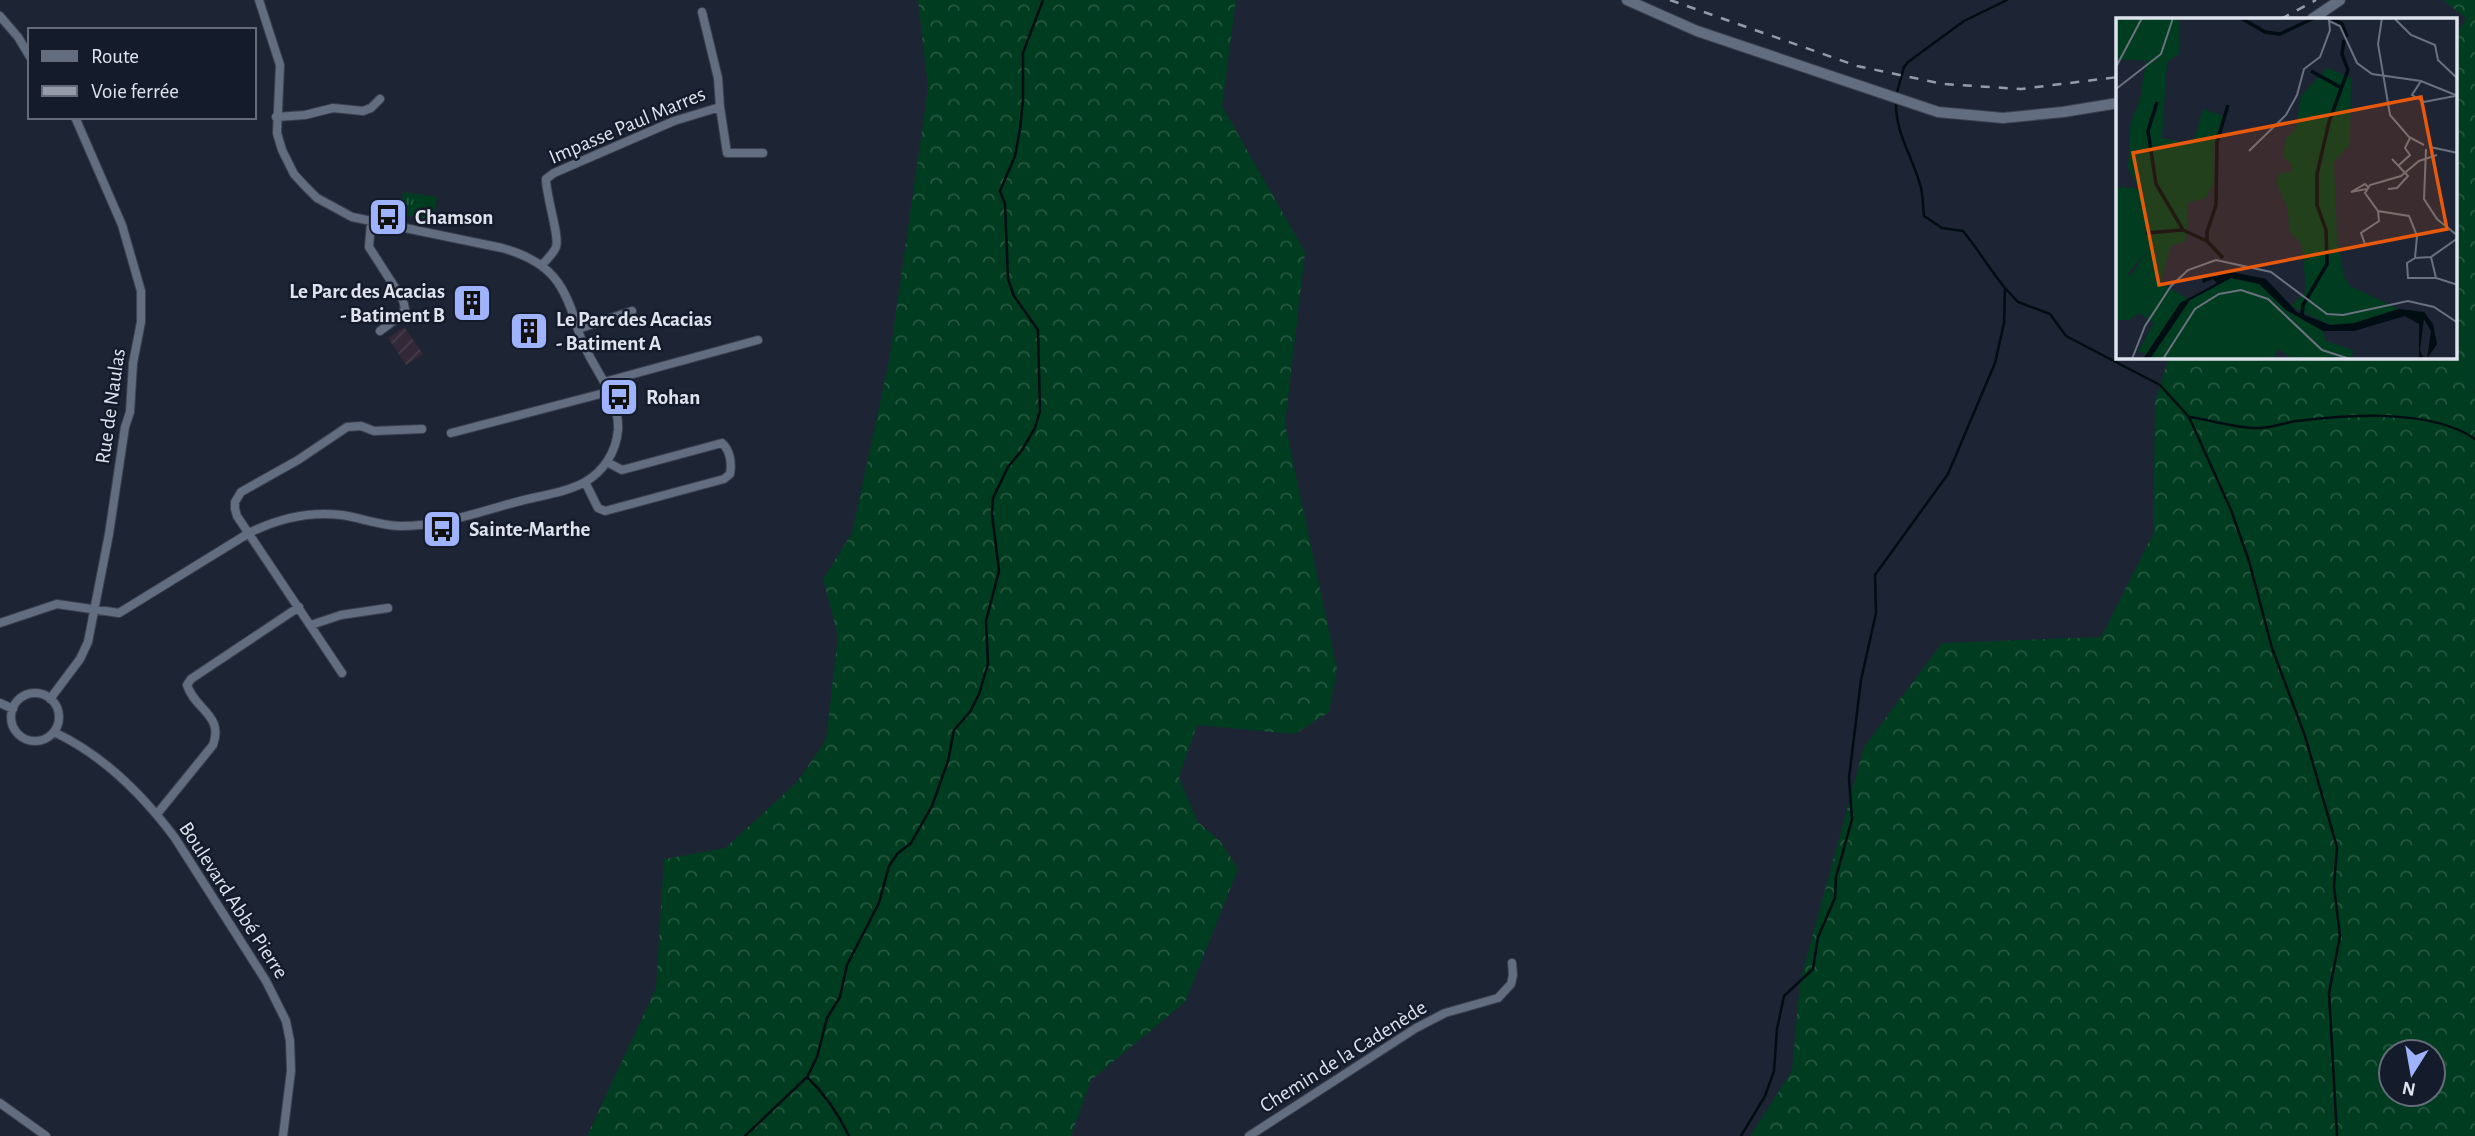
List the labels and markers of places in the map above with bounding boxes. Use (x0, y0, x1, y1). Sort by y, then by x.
bus stop icon: Chamson (367, 196, 409, 238)
place label: Chamson (415, 207, 493, 228)
place label: Le Parc des Acacias - Batiment B (289, 281, 445, 326)
building icon: Le Parc des Acacias - Batiment B (451, 282, 493, 324)
place label: Le Parc des Acacias - Batiment A (556, 309, 712, 354)
building icon: Le Parc des Acacias - Batiment A (508, 310, 550, 352)
bus stop icon: Rohan (598, 376, 640, 418)
place label: Rohan (646, 387, 700, 408)
bus stop icon: Sainte-Marthe (421, 508, 463, 550)
place label: Sainte-Marthe (469, 519, 591, 540)

